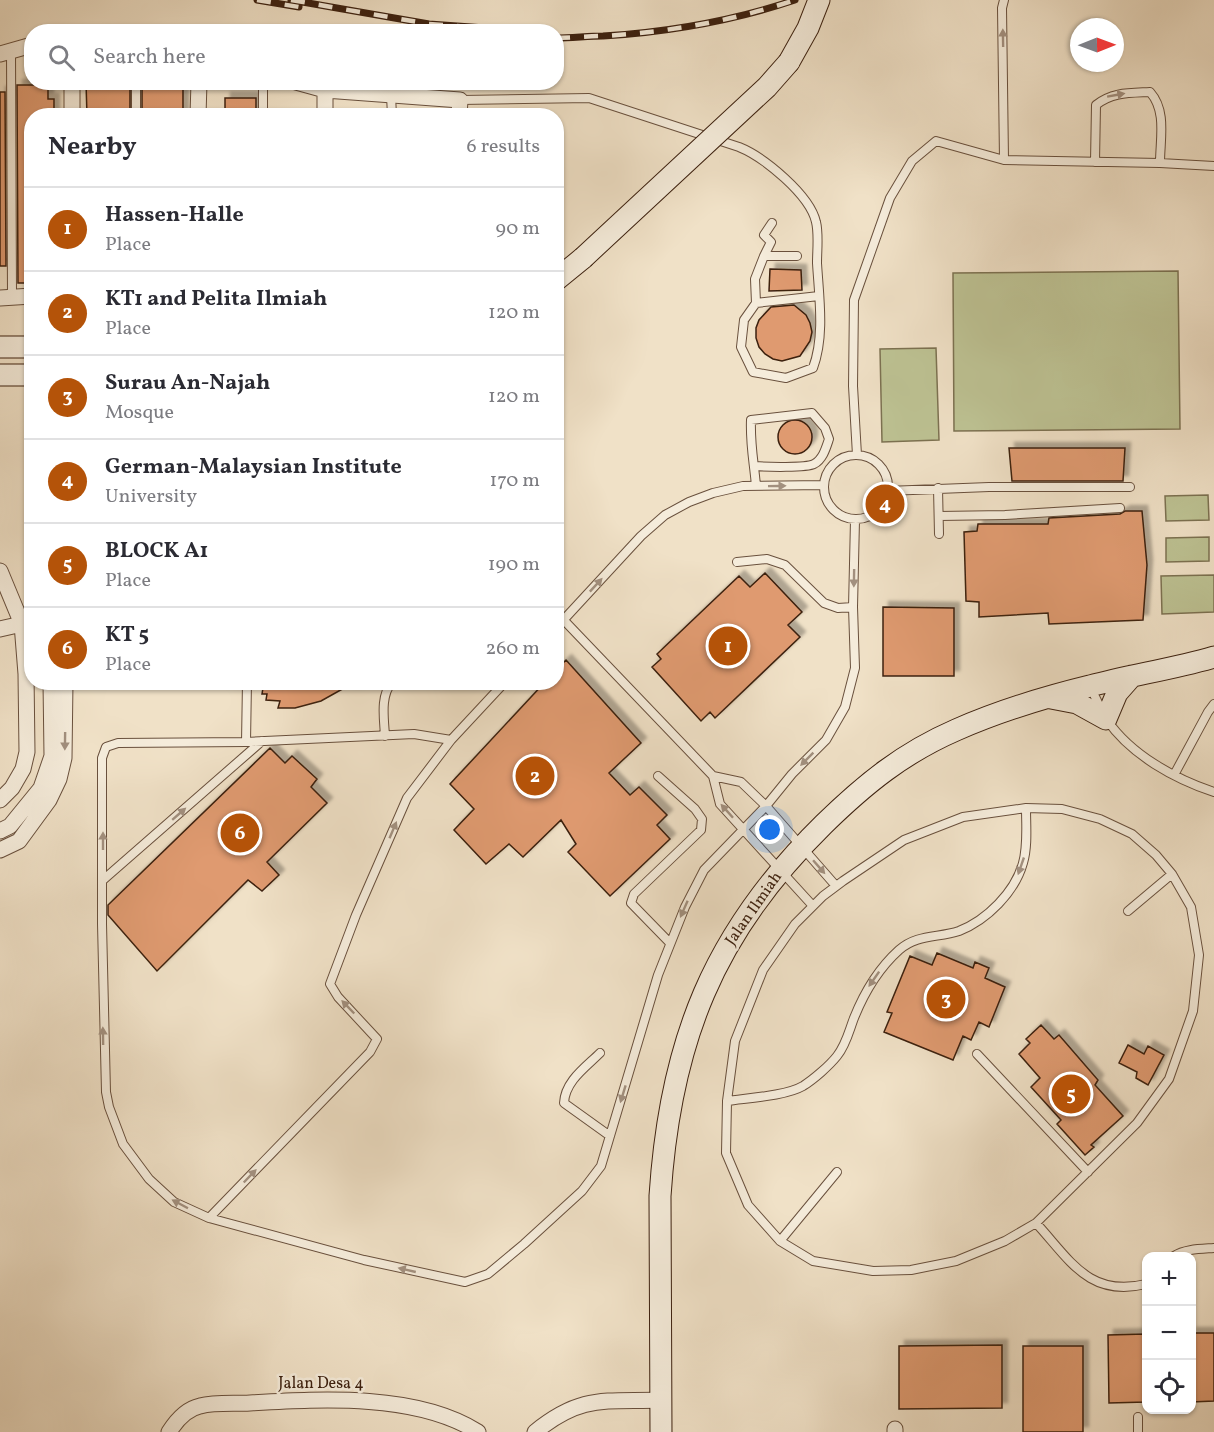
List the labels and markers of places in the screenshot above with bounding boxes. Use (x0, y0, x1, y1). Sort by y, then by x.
pin: 4 (866, 482, 904, 526)
pin: 1 (708, 624, 748, 668)
pin: 2 (516, 754, 554, 798)
pin: 6 (220, 810, 260, 856)
pin: 3 (926, 976, 966, 1022)
pin: 5 (1052, 1072, 1090, 1116)

